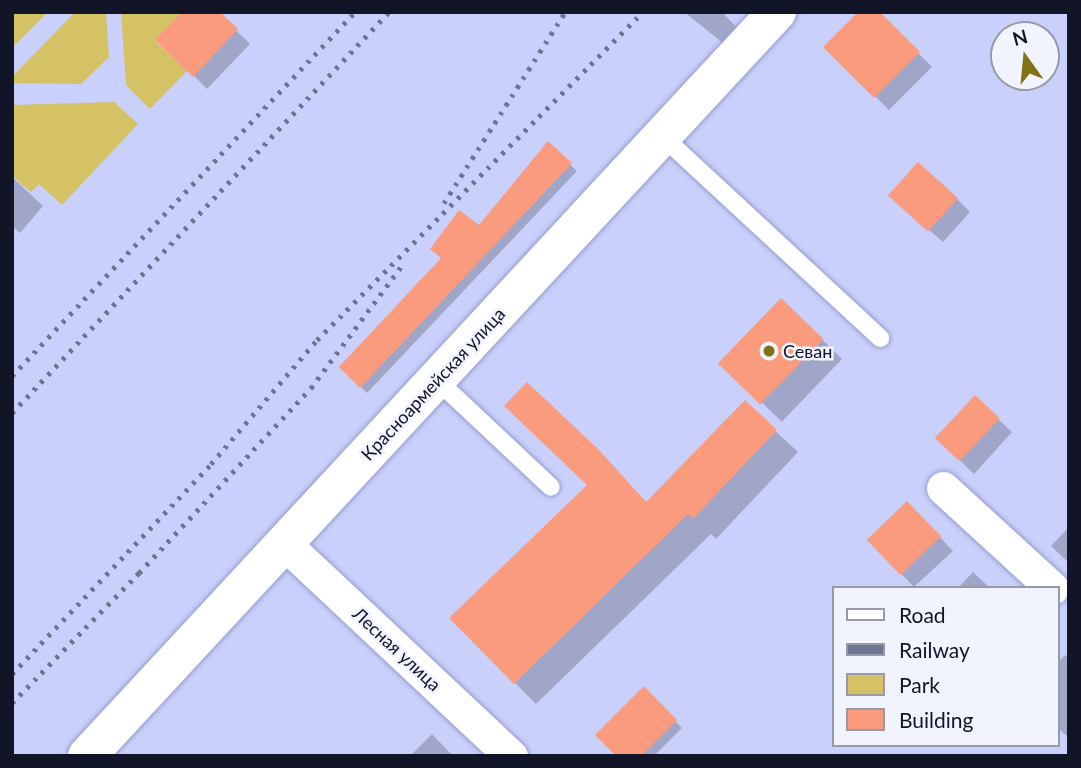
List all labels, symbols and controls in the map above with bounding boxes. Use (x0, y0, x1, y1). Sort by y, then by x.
north arrow (990, 21, 1060, 91)
text: N (1010, 24, 1030, 50)
street label: Красноармейская улица (357, 303, 509, 465)
place label: Севан (783, 340, 832, 362)
marker: Севан (761, 343, 777, 359)
legend (832, 586, 1060, 747)
text: Road (899, 602, 946, 627)
street label: Лесная улица (348, 603, 446, 695)
text: Railway (899, 637, 970, 662)
text: Park (899, 672, 940, 697)
text: Building (899, 707, 974, 732)

